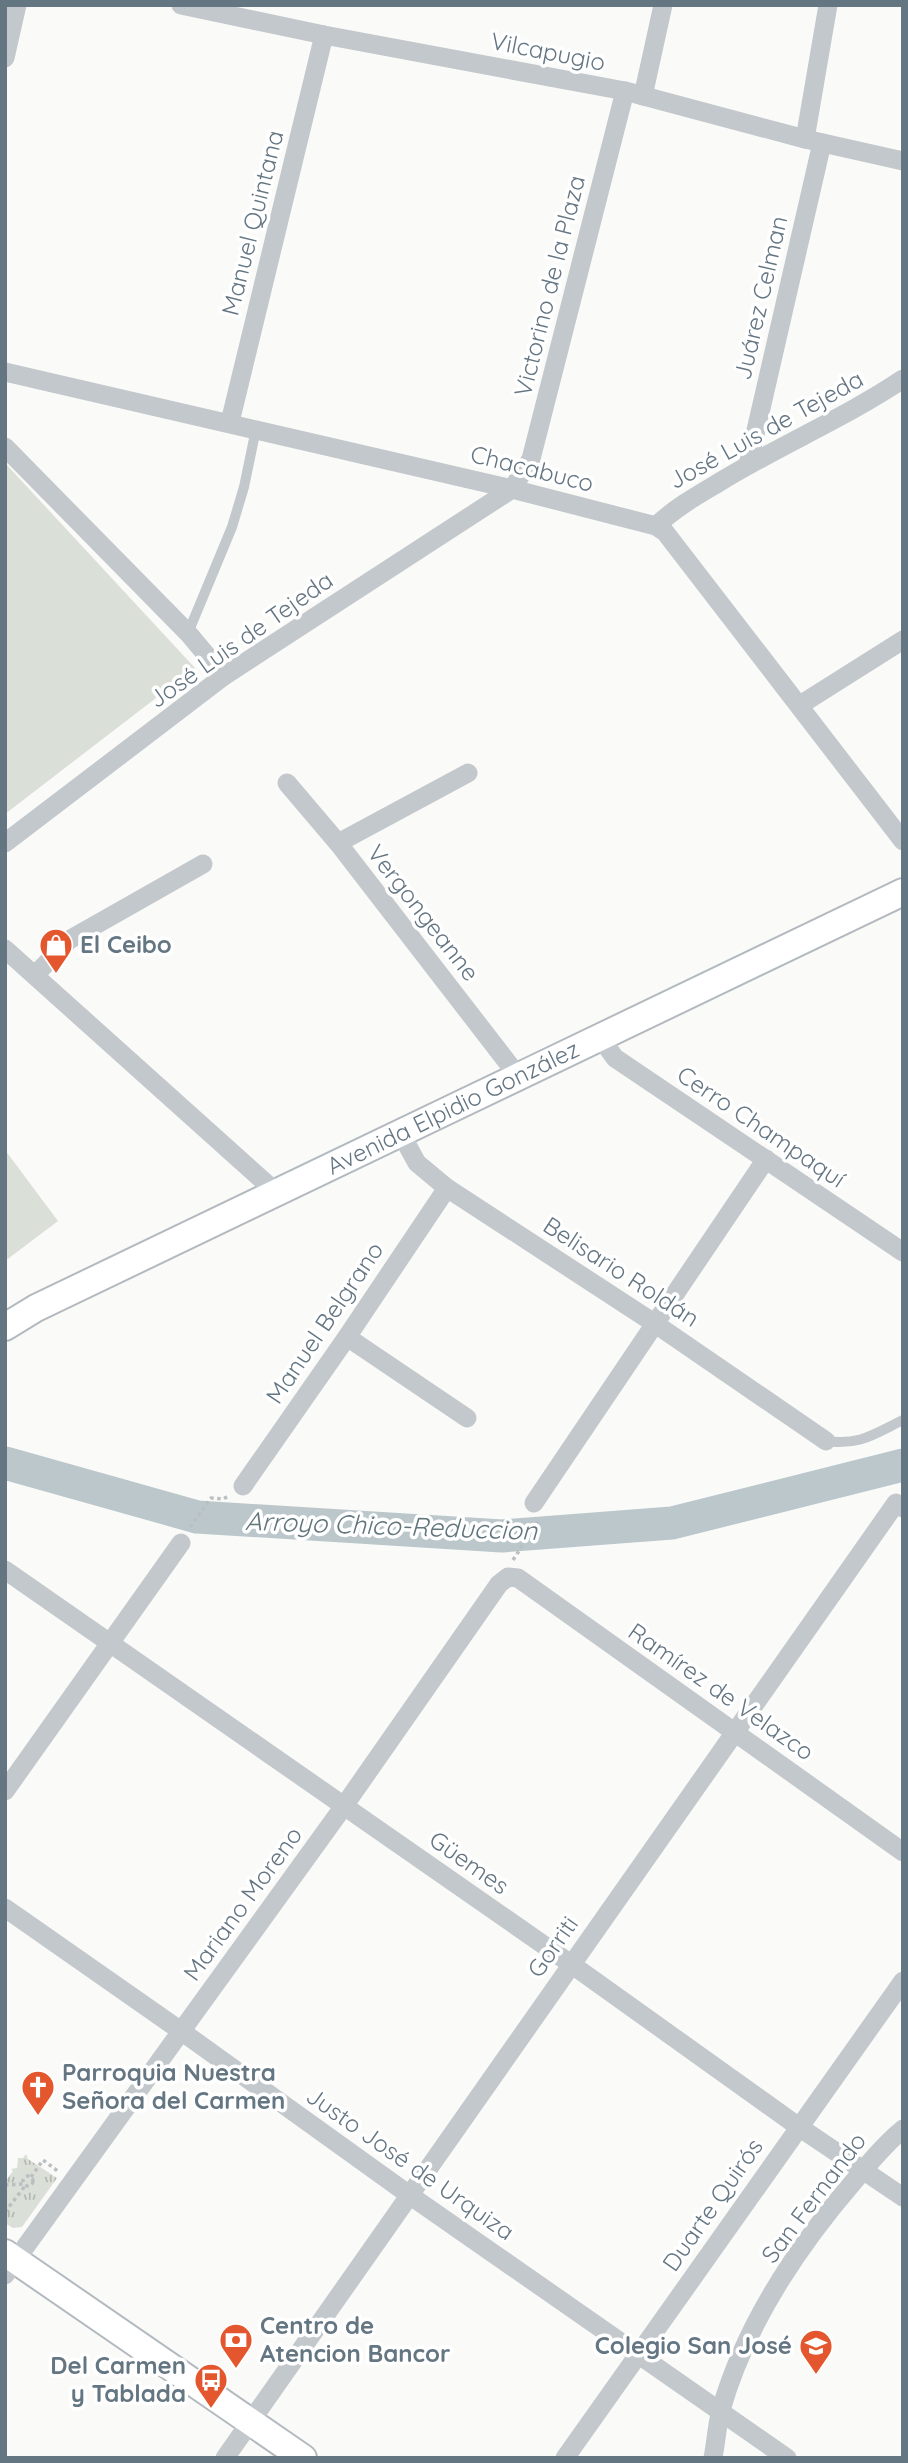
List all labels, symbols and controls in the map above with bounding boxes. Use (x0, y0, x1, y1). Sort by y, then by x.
street label: Vilcapugio (488, 25, 608, 77)
street label: Manuel Quintana (215, 127, 290, 319)
street label: Victorino de la Plaza (507, 172, 591, 400)
street label: Juárez Celman (727, 213, 793, 383)
street label: José Luis de Tejeda (663, 363, 868, 495)
street label: Chacabuco (468, 438, 597, 498)
street label: José Luis de Tejeda (143, 564, 338, 714)
street label: Vergongeanne (361, 838, 486, 987)
shop icon: El Ceibo (37, 926, 75, 975)
place label: El Ceibo (80, 929, 172, 959)
street label: Avenida Elpidio González (322, 1033, 584, 1181)
street label: Cerro Champaquí (672, 1059, 852, 1194)
street label: Belisario Roldán (538, 1210, 705, 1333)
street label: Manuel Belgrano (259, 1236, 389, 1409)
water label: Arroyo Chico-Reduccion (244, 1504, 539, 1547)
street label: Ramírez de Velazco (623, 1616, 820, 1767)
street label: Mariano Moreno (176, 1820, 308, 1986)
street label: Güemes (424, 1824, 515, 1900)
street label: Gorriti (520, 1910, 584, 1983)
place label: Parroquia Nuestra Señora del Carmen (62, 2057, 285, 2115)
church icon: Parroquia Nuestra Señora del Carmen (19, 2068, 57, 2117)
street label: Justo José de Urquiza (301, 2080, 520, 2246)
street label: San Fernando (754, 2126, 872, 2269)
street label: Duarte Quirós (655, 2132, 769, 2277)
place label: Centro de Atencion Bancor (260, 2310, 451, 2368)
bank icon: Centro de Atencion Bancor (217, 2321, 255, 2370)
school or university icon: Colegio San José (797, 2327, 835, 2376)
place label: Colegio San José (595, 2330, 792, 2360)
place label: Del Carmen y Tablada (50, 2350, 186, 2408)
bus stop icon: Del Carmen y Tablada (192, 2361, 230, 2410)

